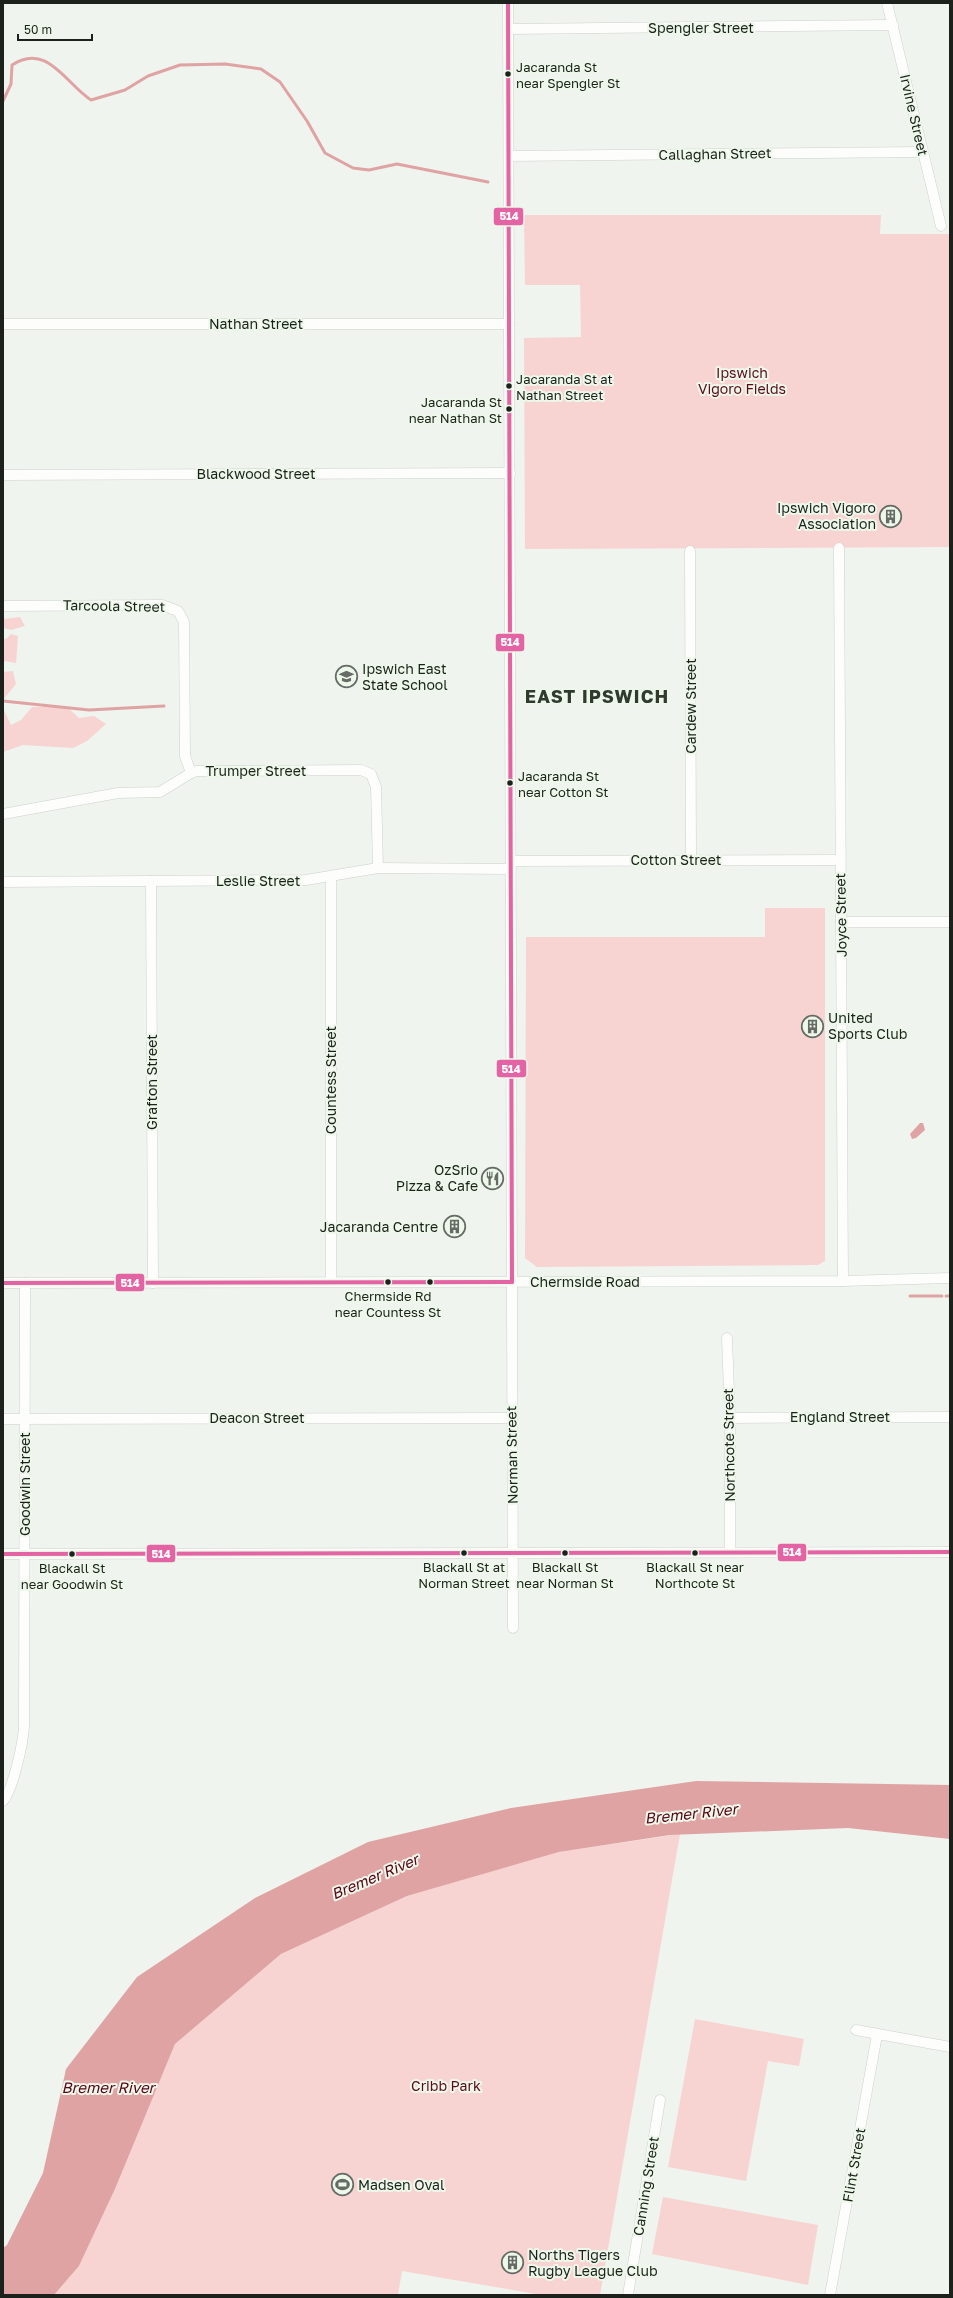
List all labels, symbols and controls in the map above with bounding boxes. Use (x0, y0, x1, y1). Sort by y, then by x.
scale bar (18, 16, 92, 42)
street label: Spengler Street (648, 19, 754, 36)
text: 50 m (24, 22, 52, 37)
place label: Jacaranda St near Spengler St (516, 59, 620, 91)
marker: Jacaranda St near Spengler St (503, 69, 513, 79)
street label: Irvine Street (897, 72, 932, 158)
street label: Callaghan Street (658, 144, 772, 163)
line badge: 514 (493, 207, 524, 226)
text: 514 (499, 209, 519, 222)
street label: Nathan Street (209, 315, 303, 332)
park label: Ipswich Vigoro Fields (698, 364, 786, 397)
place label: Jacaranda St at Nathan Street (516, 371, 613, 403)
marker: Jacaranda St at Nathan Street (504, 381, 514, 391)
place label: Jacaranda St near Nathan St (409, 394, 502, 426)
marker: Jacaranda St near Nathan St (504, 404, 514, 414)
street label: Blackwood Street (197, 465, 316, 482)
place label: Ipswich Vigoro Association (777, 499, 876, 532)
building icon: Ipswich Vigoro Association (878, 503, 904, 529)
street label: Tarcoola Street (63, 596, 165, 615)
line badge: 514 (495, 633, 525, 652)
text: 514 (500, 635, 520, 648)
street label: Cardew Street (682, 658, 699, 754)
place label: Ipswich East State School (362, 660, 448, 693)
school or university icon: Ipswich East State School (333, 664, 359, 690)
district label: EAST IPSWICH (525, 685, 669, 707)
street label: Trumper Street (206, 762, 306, 779)
place label: Jacaranda St near Cotton St (518, 768, 608, 800)
marker: Jacaranda St near Cotton St (505, 778, 515, 788)
street label: Cotton Street (631, 851, 721, 868)
street label: Leslie Street (216, 872, 300, 889)
street label: Joyce Street (831, 873, 850, 957)
place label: United Sports Club (828, 1009, 907, 1042)
building icon: United Sports Club (799, 1013, 825, 1039)
street label: Countess Street (322, 1026, 339, 1134)
street label: Grafton Street (143, 1034, 160, 1130)
line badge: 514 (496, 1059, 527, 1078)
text: 514 (501, 1062, 521, 1075)
place label: OzSrio Pizza & Cafe (396, 1161, 478, 1194)
restaurant icon: OzSrio Pizza & Cafe (480, 1165, 506, 1191)
building icon: Jacaranda Centre (441, 1214, 467, 1240)
place label: Jacaranda Centre (320, 1218, 438, 1235)
line badge: 514 (115, 1273, 145, 1292)
street label: Chermside Road (530, 1273, 640, 1290)
text: 514 (120, 1276, 140, 1289)
marker: Chermside Rd near Countess St (383, 1277, 393, 1287)
unlabelled marker (425, 1277, 435, 1287)
place label: Chermside Rd near Countess St (335, 1288, 441, 1320)
street label: Northcote Street (719, 1388, 738, 1502)
street label: Norman Street (502, 1406, 521, 1504)
street label: England Street (790, 1408, 890, 1425)
street label: Deacon Street (209, 1409, 305, 1426)
street label: Goodwin Street (16, 1432, 33, 1536)
line badge: 514 (777, 1543, 807, 1562)
line badge: 514 (146, 1544, 176, 1563)
text: 514 (782, 1545, 802, 1558)
text: 514 (151, 1547, 171, 1560)
marker: Blackall St at Norman Street (459, 1548, 469, 1558)
marker: Blackall St near Norman St (560, 1548, 570, 1558)
marker: Blackall St near Northcote St (690, 1548, 700, 1558)
marker: Blackall St near Goodwin St (67, 1549, 77, 1559)
place label: Blackall St at Norman Street (418, 1559, 510, 1591)
place label: Blackall St near Norman St (516, 1559, 614, 1591)
place label: Blackall St near Northcote St (646, 1559, 744, 1591)
place label: Blackall St near Goodwin St (21, 1560, 123, 1592)
water label: Bremer River (644, 1799, 740, 1827)
water label: Bremer River (328, 1849, 423, 1903)
park label: Cribb Park (411, 2077, 481, 2094)
water label: Bremer River (62, 2078, 157, 2096)
street label: Flint Street (839, 2126, 868, 2204)
street label: Canning Street (629, 2135, 662, 2237)
sports icon: Madsen Oval (329, 2172, 355, 2198)
place label: Madsen Oval (358, 2176, 444, 2193)
place label: Norths Tigers Rugby League Club (528, 2246, 658, 2279)
building icon: Norths Tigers Rugby League Club (499, 2250, 525, 2276)

